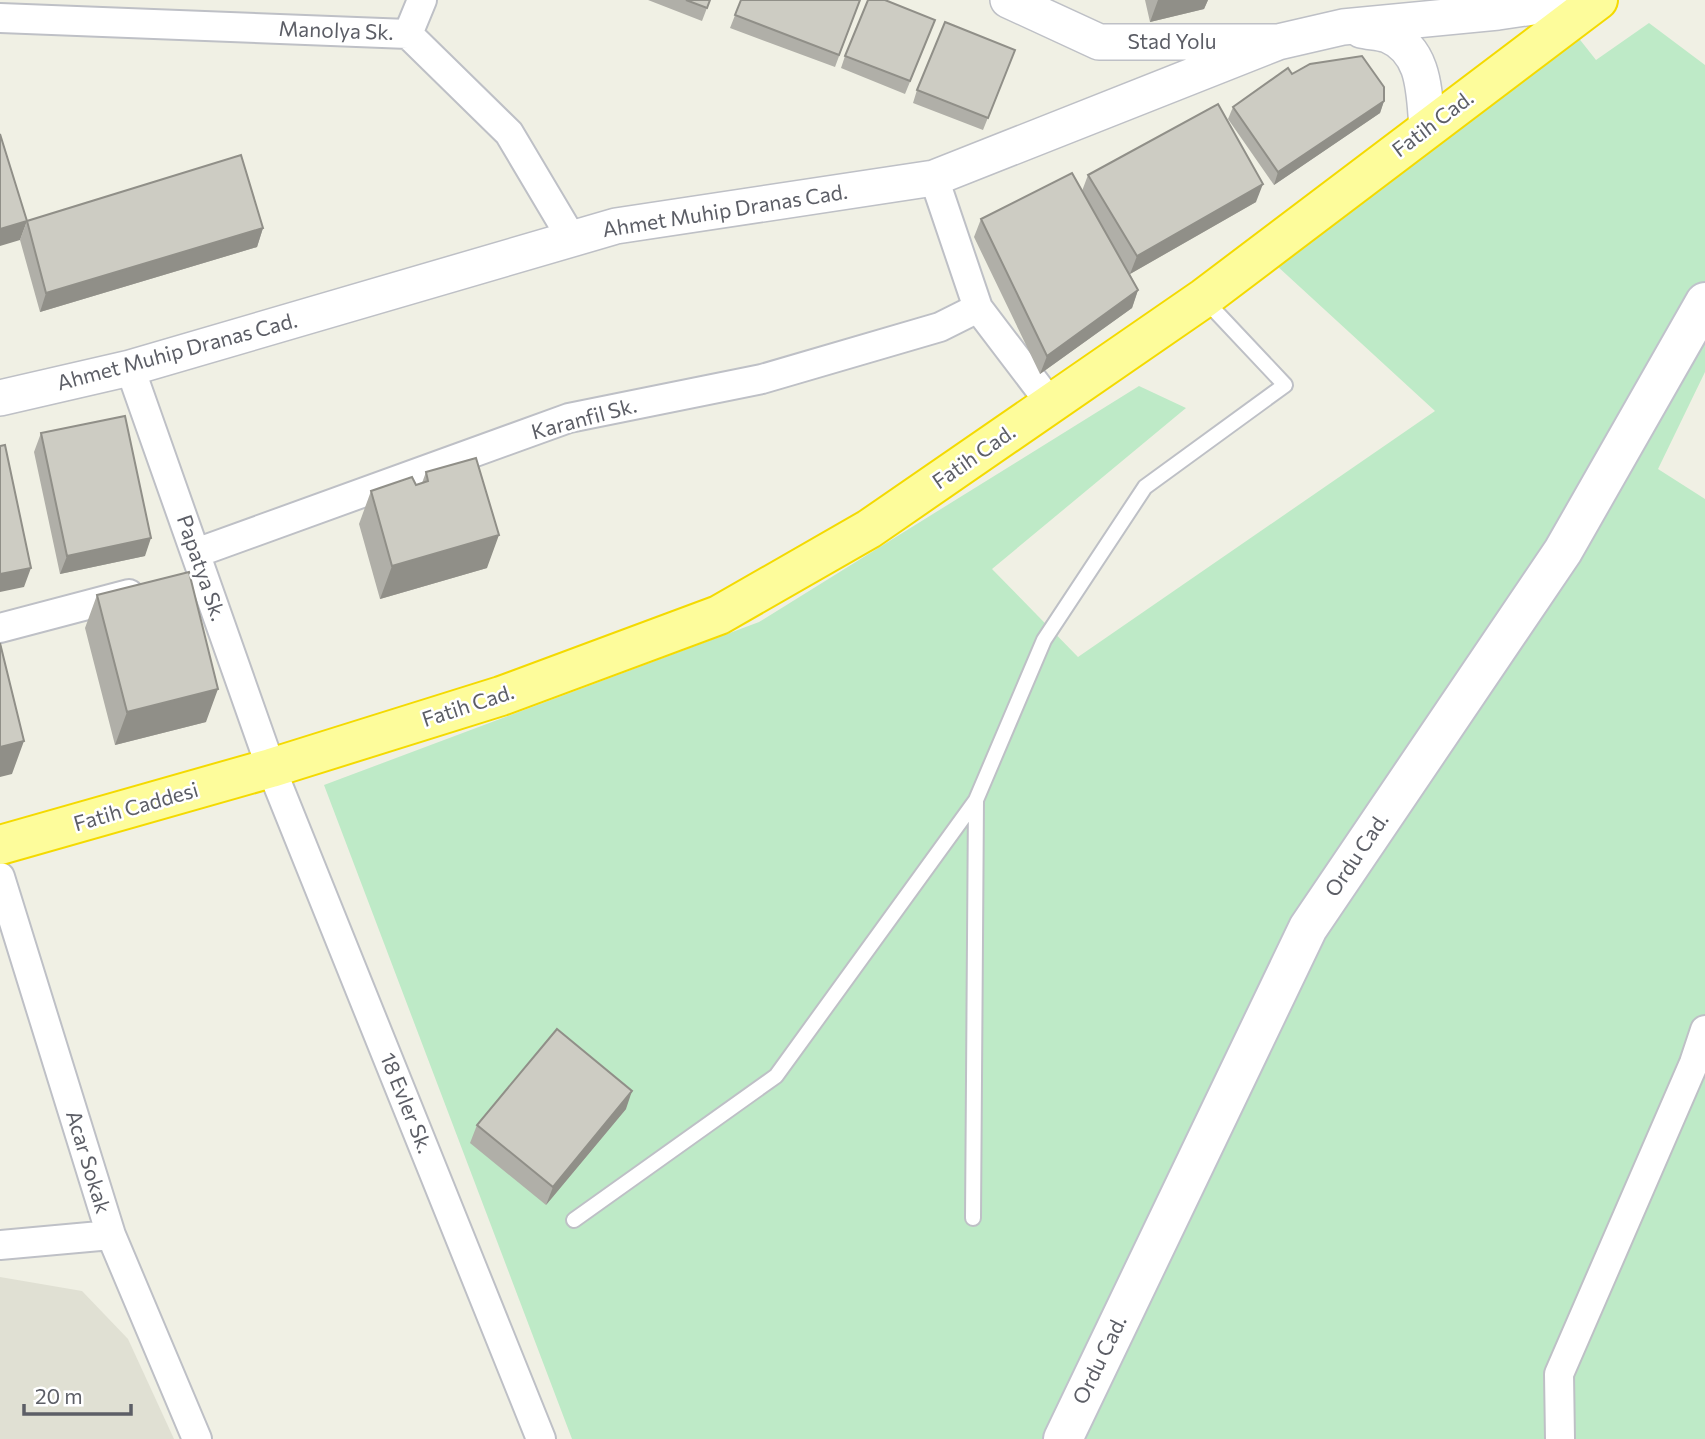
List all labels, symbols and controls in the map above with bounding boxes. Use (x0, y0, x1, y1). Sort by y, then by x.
street label: Manolya Sk. (278, 15, 394, 44)
street label: Stad Yolu (1127, 28, 1217, 53)
street label: Fatih Cad. (1387, 84, 1478, 161)
street label: Ahmet Muhip Dranas Cad. (600, 178, 849, 241)
street label: Ahmet Muhip Dranas Cad. (54, 306, 299, 395)
street label: Karanfil Sk. (528, 392, 639, 444)
street label: Fatih Cad. (927, 418, 1019, 493)
street label: Papatya Sk. (173, 511, 232, 624)
street label: Fatih Cad. (418, 678, 517, 731)
street label: Fatih Caddesi (70, 776, 201, 835)
street label: Ordu Cad. (1319, 808, 1393, 901)
street label: 18 Evler Sk. (376, 1049, 439, 1156)
street label: Acar Sokak (62, 1107, 117, 1216)
street label: Ordu Cad. (1066, 1311, 1131, 1408)
scale bar (24, 1372, 131, 1416)
text: 20 m (35, 1383, 83, 1408)

